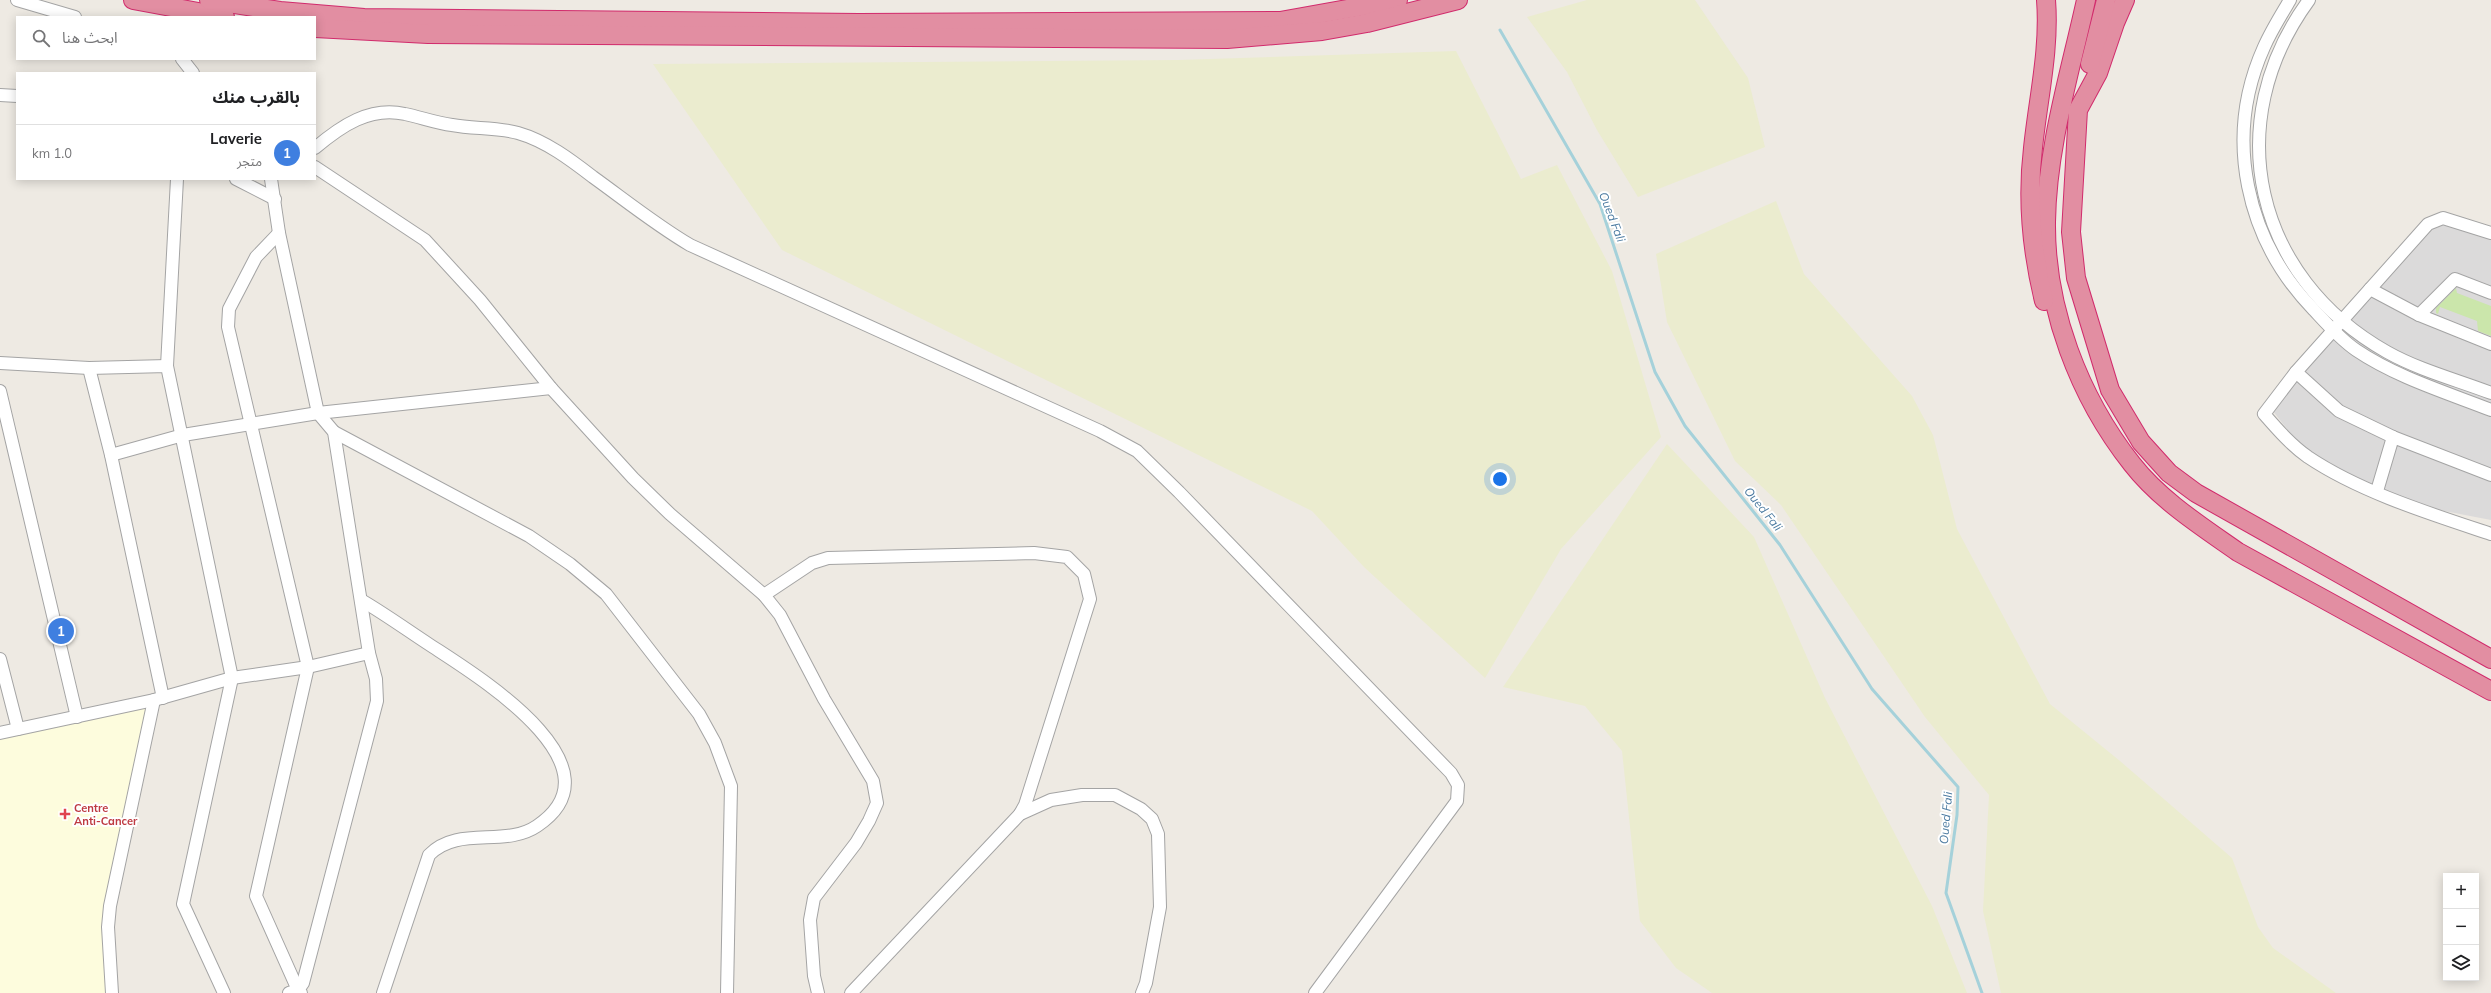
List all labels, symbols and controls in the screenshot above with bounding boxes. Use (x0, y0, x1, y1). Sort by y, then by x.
search box (16, 16, 316, 60)
icon: search (30, 27, 52, 49)
text: ابحث هنا (62, 28, 118, 47)
text: بالقرب منك (212, 86, 300, 107)
text: Laverie (210, 129, 262, 148)
text: 1.0 km (32, 145, 72, 161)
text: 1 (283, 145, 291, 161)
text: متجر (237, 153, 262, 169)
water label: Oued Fali (1596, 190, 1629, 244)
your location (1490, 469, 1510, 489)
water label: Oued Fali (1741, 484, 1786, 534)
pin: 1 (48, 616, 74, 646)
water label: Oued Fali (1936, 791, 1955, 845)
place label: Centre Anti-Cancer (74, 801, 138, 828)
marker: Centre Anti-Cancer (59, 808, 71, 820)
map controls (2443, 873, 2479, 981)
button: + (2443, 873, 2479, 909)
button: − (2443, 909, 2479, 945)
button: layers (2443, 945, 2479, 981)

